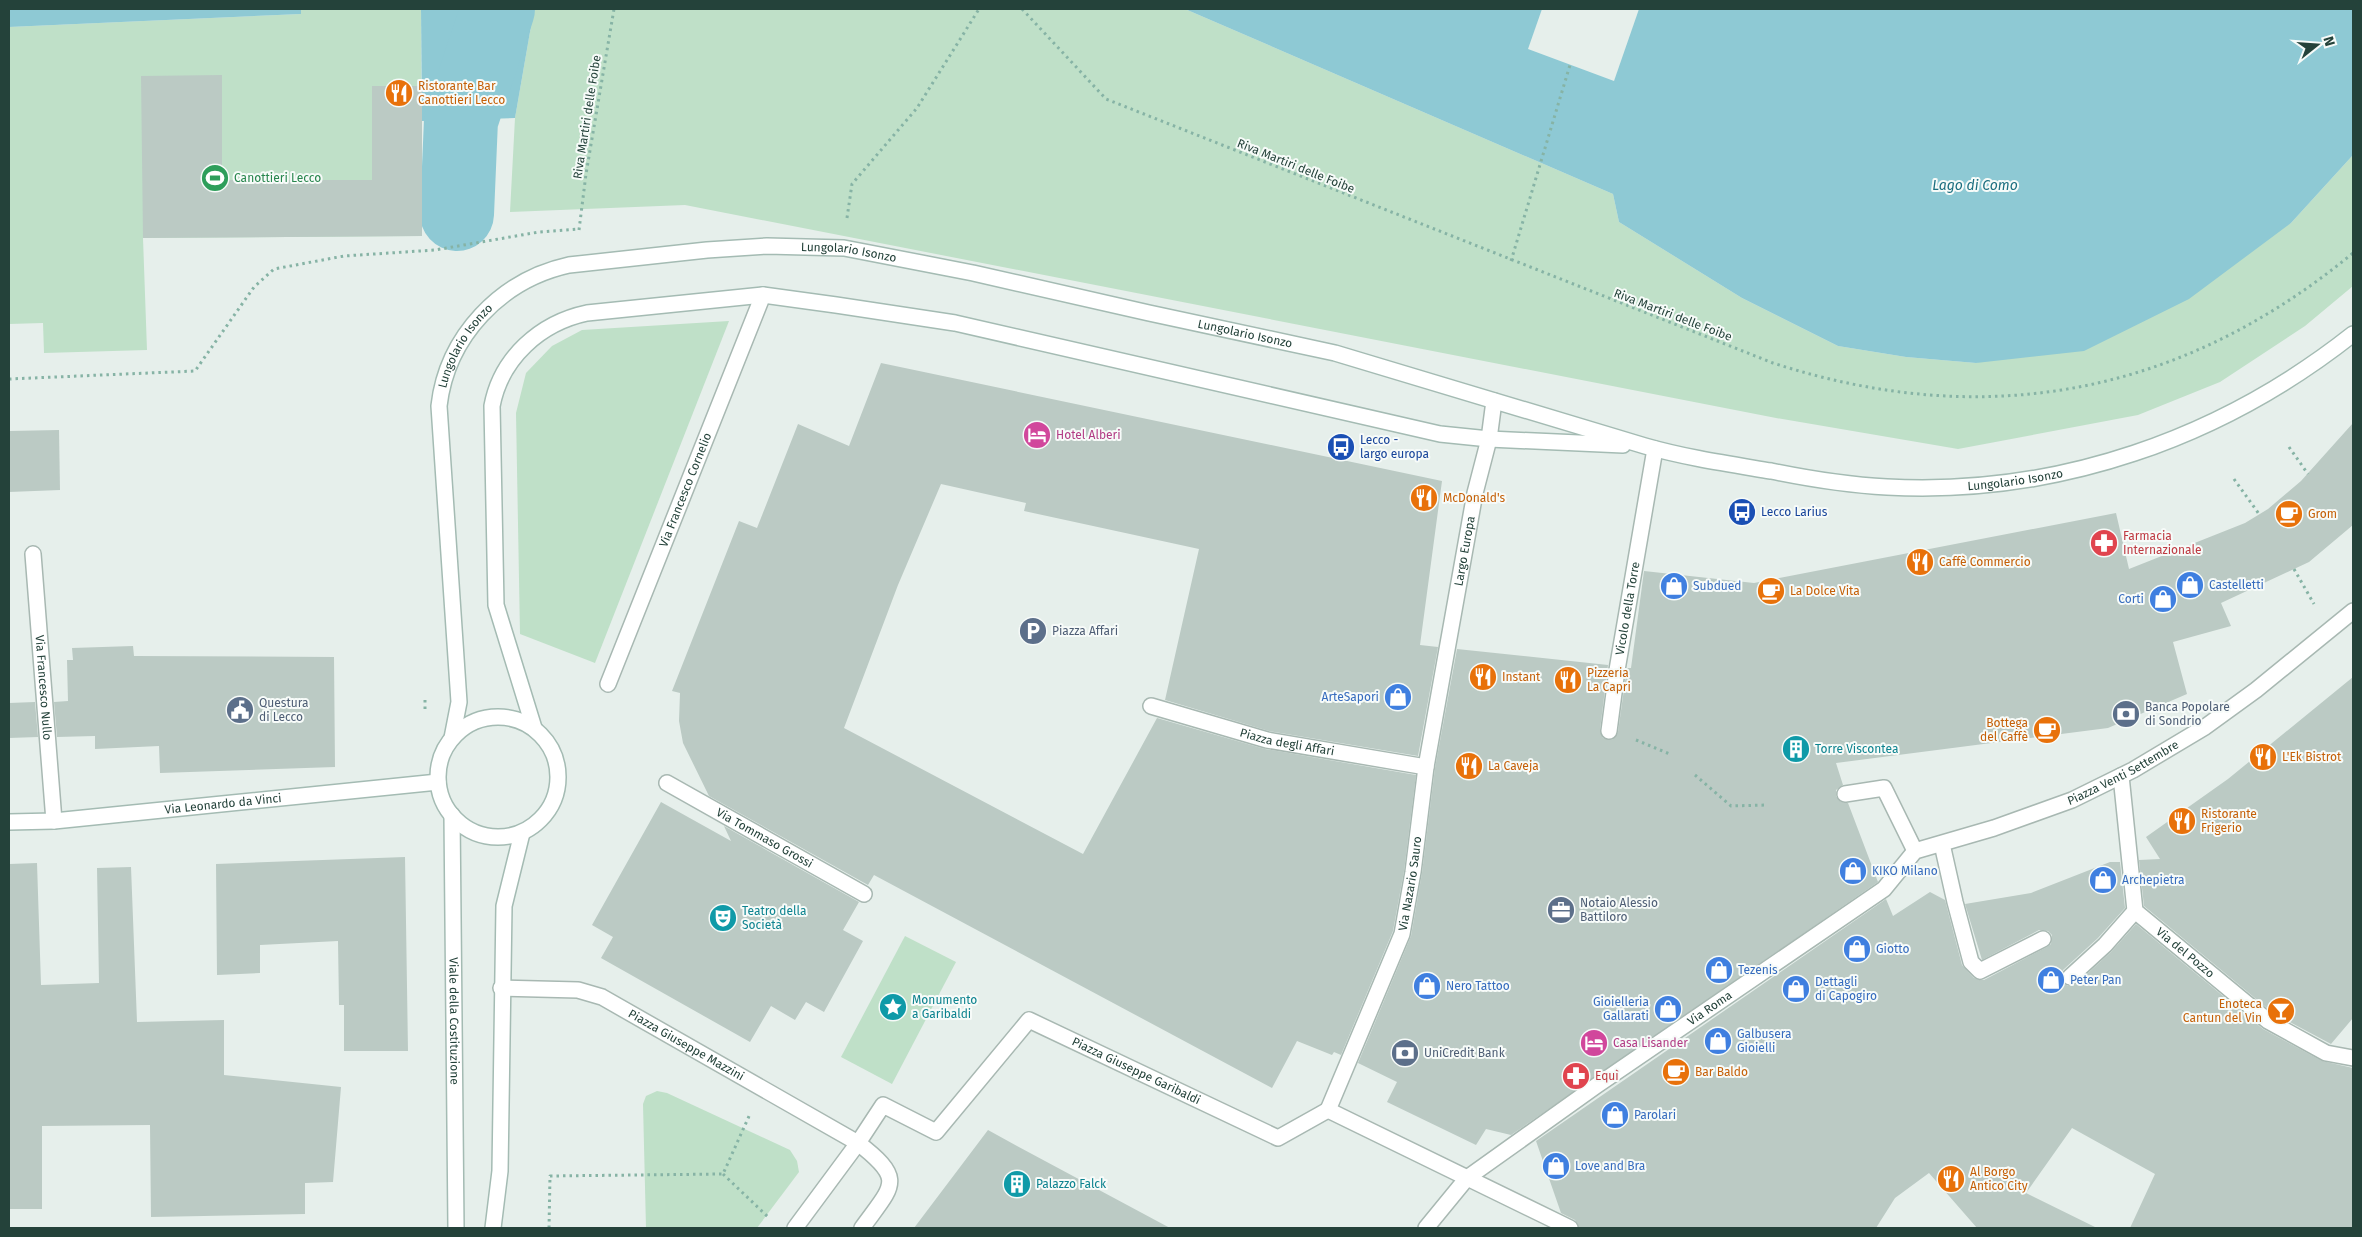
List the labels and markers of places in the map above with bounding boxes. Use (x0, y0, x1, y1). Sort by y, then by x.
restaurant icon: Ristorante Bar Canottieri Lecco (384, 78, 414, 108)
place label: Ristorante Bar Canottieri Lecco (418, 79, 505, 107)
sports icon: Canottieri Lecco (200, 163, 230, 193)
place label: Canottieri Lecco (234, 171, 321, 185)
hotel icon: Hotel Alberi (1022, 420, 1052, 450)
place label: Hotel Alberi (1056, 428, 1121, 442)
bus stop icon: Lecco - largo europa (1326, 432, 1356, 462)
place label: Lecco - largo europa (1360, 433, 1429, 461)
restaurant icon: McDonald's (1409, 483, 1439, 513)
place label: McDonald's (1443, 491, 1505, 505)
bus stop icon: Lecco Larius (1727, 497, 1757, 527)
cafe icon: Grom (2274, 499, 2304, 529)
place label: Lecco Larius (1761, 505, 1828, 519)
place label: Grom (2308, 507, 2337, 521)
pharmacy icon: Farmacia Internazionale (2089, 528, 2119, 558)
place label: Farmacia Internazionale (2123, 529, 2202, 557)
restaurant icon: Caffè Commercio (1905, 547, 1935, 577)
place label: Caffè Commercio (1939, 555, 2031, 569)
shop icon: Castelletti (2175, 570, 2205, 600)
shop icon: Subdued (1659, 571, 1689, 601)
cafe icon: La Dolce Vita (1756, 576, 1786, 606)
place label: Castelletti (2209, 578, 2264, 592)
place label: Subdued (1693, 579, 1742, 593)
place label: La Dolce Vita (1790, 584, 1860, 598)
shop icon: Corti (2148, 584, 2178, 614)
place label: Corti (2118, 592, 2144, 606)
parking icon: Piazza Affari (1018, 616, 1048, 646)
place label: Piazza Affari (1052, 624, 1118, 638)
restaurant icon: Instant (1468, 662, 1498, 692)
restaurant icon: Pizzeria La Capri (1553, 665, 1583, 695)
place label: Pizzeria La Capri (1587, 666, 1631, 694)
place label: Instant (1502, 670, 1541, 684)
shop icon: ArteSapori (1383, 682, 1413, 712)
place label: ArteSapori (1322, 690, 1379, 704)
public building icon: Questura di Lecco (225, 695, 255, 725)
place label: Questura di Lecco (259, 696, 308, 724)
bank icon: Banca Popolare di Sondrio (2111, 699, 2141, 729)
place label: Banca Popolare di Sondrio (2145, 700, 2230, 728)
cafe icon: Bottega del Caffè (2032, 715, 2062, 745)
place label: Bottega del Caffè (1980, 716, 2028, 744)
building icon: Torre Viscontea (1781, 734, 1811, 764)
place label: Torre Viscontea (1815, 742, 1898, 756)
restaurant icon: L'Ek Bistrot (2248, 742, 2278, 772)
place label: L'Ek Bistrot (2282, 750, 2342, 764)
restaurant icon: La Caveja (1454, 751, 1484, 781)
place label: La Caveja (1488, 759, 1539, 773)
restaurant icon: Ristorante Frigerio (2167, 806, 2197, 836)
place label: Ristorante Frigerio (2201, 807, 2257, 835)
shop icon: KIKO Milano (1838, 856, 1868, 886)
place label: KIKO Milano (1872, 864, 1938, 878)
shop icon: Archepietra (2088, 865, 2118, 895)
place label: Archepietra (2122, 873, 2185, 887)
office icon: Notaio Alessio Battiloro (1546, 895, 1576, 925)
place label: Notaio Alessio Battiloro (1580, 896, 1658, 924)
theatre icon: Teatro della Società (708, 903, 738, 933)
place label: Teatro della Società (742, 904, 807, 932)
shop icon: Giotto (1842, 934, 1872, 964)
place label: Giotto (1876, 942, 1909, 956)
shop icon: Tezenis (1704, 955, 1734, 985)
place label: Tezenis (1738, 963, 1778, 977)
shop icon: Peter Pan (2036, 965, 2066, 995)
shop icon: Nero Tattoo (1412, 971, 1442, 1001)
place label: Peter Pan (2070, 973, 2122, 987)
shop icon: Dettagli di Capogiro (1781, 974, 1811, 1004)
place label: Dettagli di Capogiro (1815, 975, 1877, 1003)
place label: Nero Tattoo (1446, 979, 1510, 993)
place icon: Monumento a Garibaldi (878, 992, 908, 1022)
place label: Monumento a Garibaldi (912, 993, 977, 1021)
shop icon: Gioielleria Gallarati (1653, 994, 1683, 1024)
place label: Gioielleria Gallarati (1593, 995, 1649, 1023)
bar icon: Enoteca Cantun del Vin (2266, 996, 2296, 1026)
place label: Enoteca Cantun del Vin (2183, 997, 2262, 1025)
shop icon: Galbusera Gioielli (1703, 1026, 1733, 1056)
place label: Galbusera Gioielli (1737, 1027, 1792, 1055)
hotel icon: Casa Lisander (1579, 1028, 1609, 1058)
place label: Casa Lisander (1613, 1036, 1688, 1050)
bank icon: UniCredit Bank (1390, 1038, 1420, 1068)
place label: UniCredit Bank (1424, 1046, 1506, 1060)
cafe icon: Bar Baldo (1661, 1057, 1691, 1087)
pharmacy icon: Equì (1561, 1061, 1591, 1091)
place label: Bar Baldo (1695, 1065, 1748, 1079)
place label: Equì (1595, 1069, 1619, 1083)
shop icon: Parolari (1600, 1100, 1630, 1130)
place label: Parolari (1634, 1108, 1676, 1122)
shop icon: Love and Bra (1541, 1151, 1571, 1181)
place label: Love and Bra (1575, 1159, 1645, 1173)
restaurant icon: Al Borgo Antico City (1936, 1164, 1966, 1194)
place label: Al Borgo Antico City (1970, 1165, 2028, 1193)
building icon: Palazzo Falck (1002, 1169, 1032, 1199)
place label: Palazzo Falck (1036, 1177, 1107, 1191)

